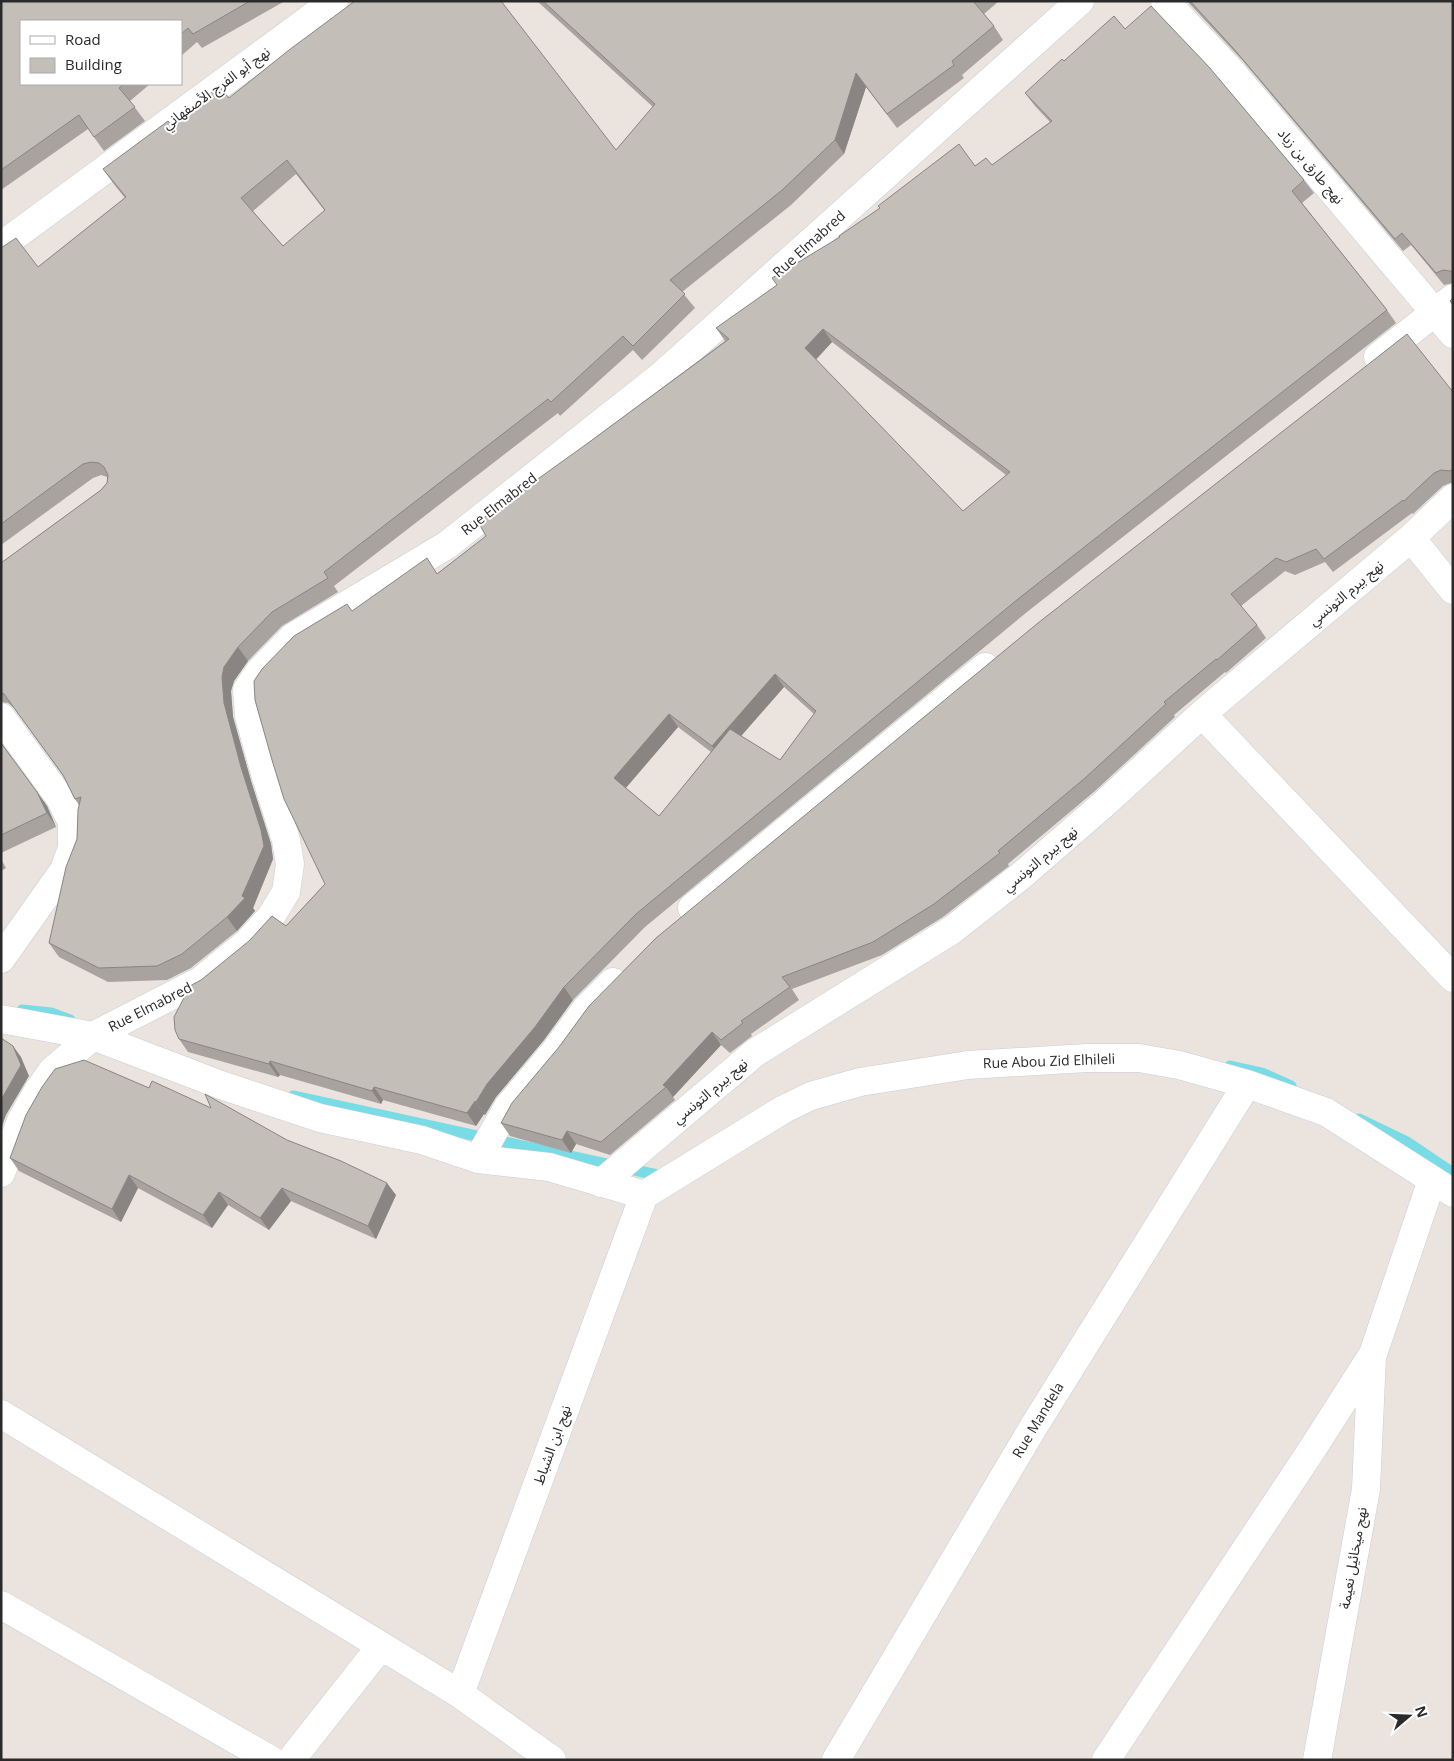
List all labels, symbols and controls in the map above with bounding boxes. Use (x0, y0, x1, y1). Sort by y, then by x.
legend (20, 20, 182, 85)
text: Road (65, 29, 101, 49)
street label: نهج أبو الفرج الأصفهاني (158, 42, 275, 135)
text: Building (65, 54, 122, 74)
street label: نهج طارق بن زياد (1272, 124, 1349, 209)
street label: Rue Elmabred (768, 206, 849, 281)
street label: Rue Elmabred (457, 468, 541, 539)
street label: نهج بيرم التونسي (1304, 555, 1389, 631)
street label: نهج بيرم التونسي (998, 821, 1083, 897)
street label: Rue Elmabred (105, 977, 195, 1036)
street label: Rue Abou Zid Elhileli (982, 1049, 1115, 1072)
street label: نهج بيرم التونسي (668, 1053, 753, 1129)
street label: Rue Mandela (1007, 1378, 1068, 1461)
street label: نهج ابن الشباط (528, 1402, 577, 1488)
street label: نهج ميخائيل نعيمة (1334, 1505, 1373, 1611)
north arrow (1384, 1691, 1434, 1741)
text: N (1411, 1703, 1433, 1720)

